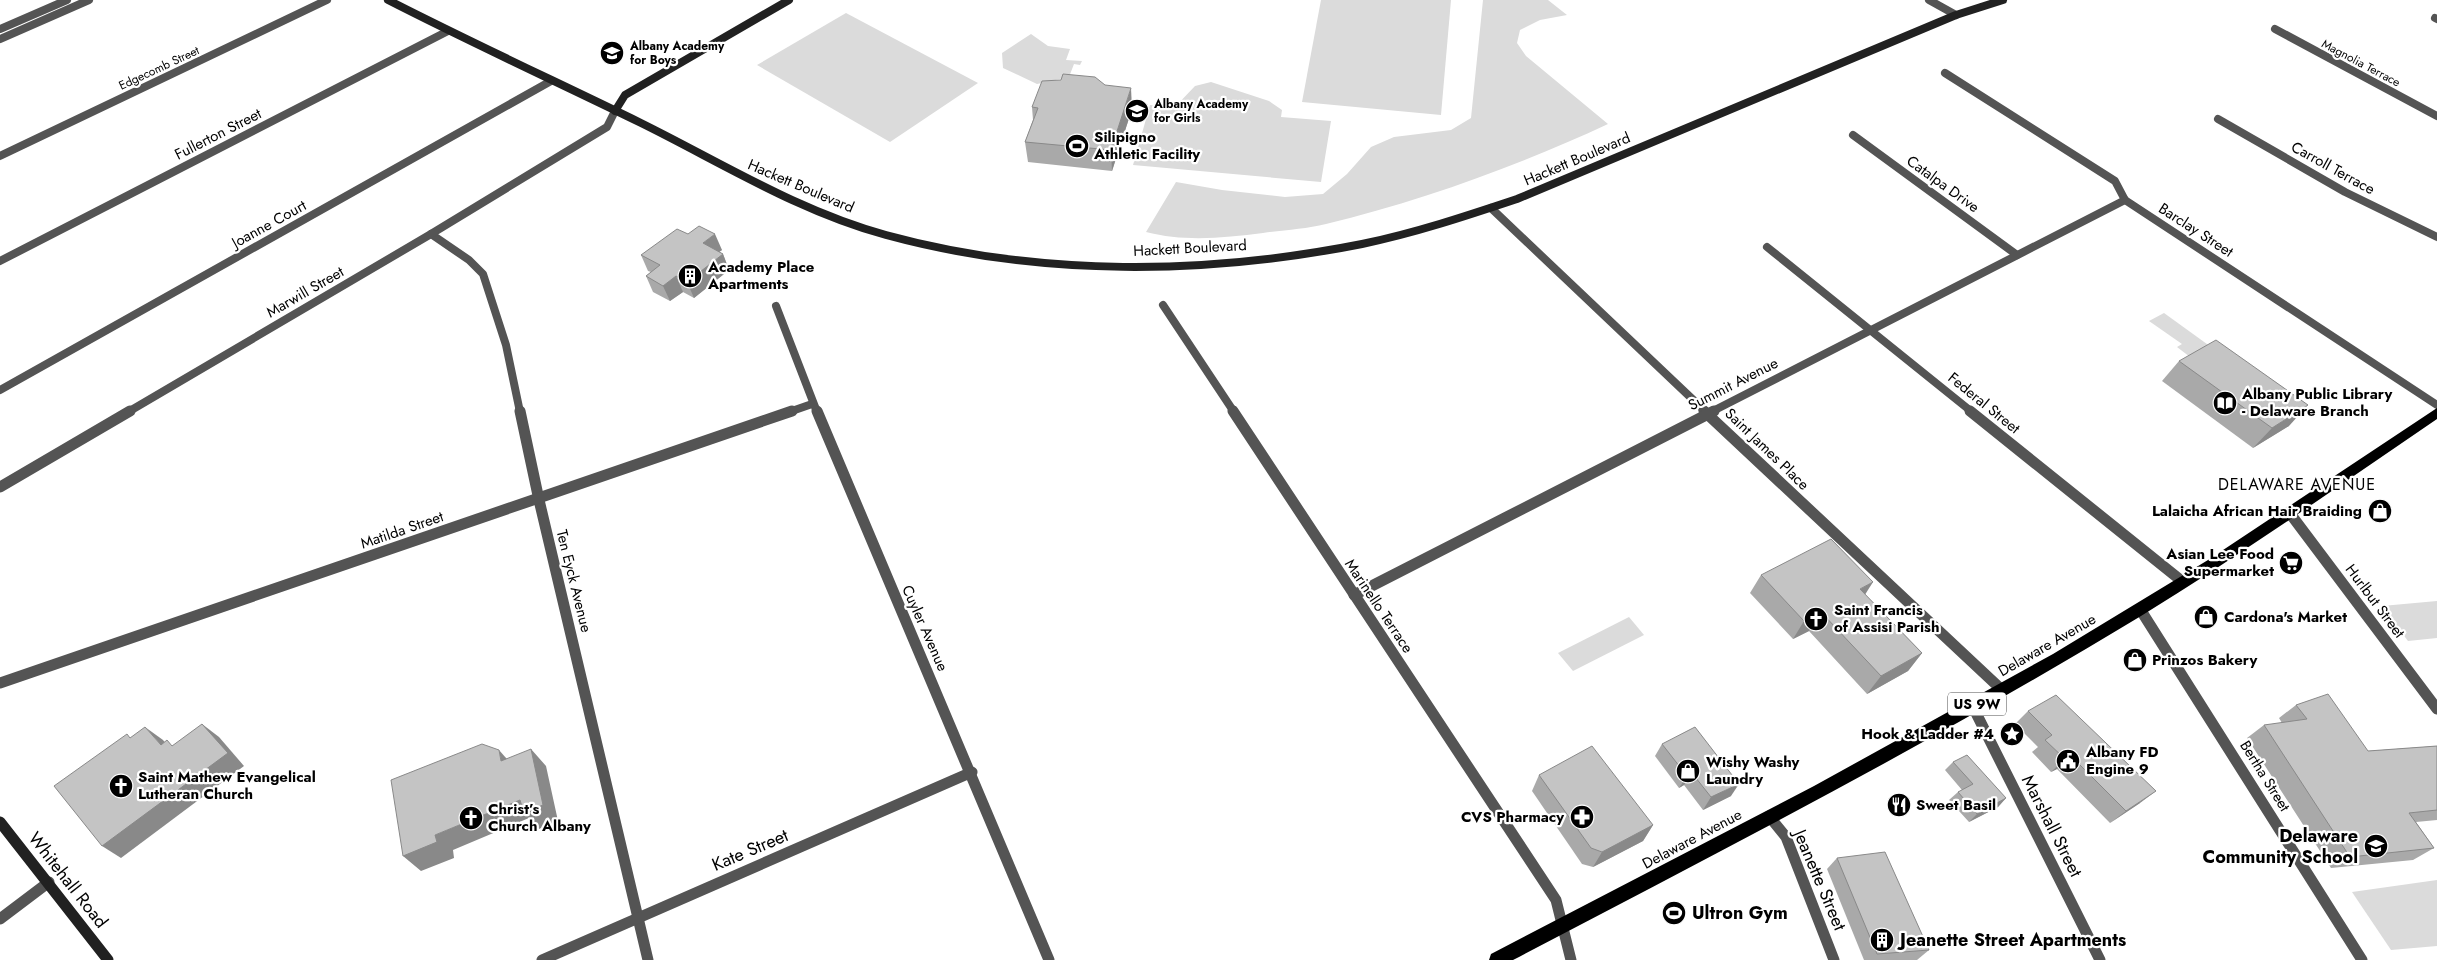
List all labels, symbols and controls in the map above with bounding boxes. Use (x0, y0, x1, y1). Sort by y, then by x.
street label: Magnolia Terrace (2318, 35, 2404, 91)
place label: Albany Academy for Boys (629, 37, 725, 69)
school or university icon: Albany Academy for Boys (599, 40, 625, 66)
street label: Edgecomb Street (116, 41, 202, 95)
place label: Albany Academy for Girls (1153, 95, 1249, 127)
school or university icon: Albany Academy for Girls (1124, 98, 1150, 124)
street label: Fullerton Street (171, 103, 266, 165)
place label: Silipigno Athletic Facility (1093, 126, 1200, 165)
street label: Hackett Boulevard (1520, 127, 1634, 191)
sports icon: Silipigno Athletic Facility (1064, 133, 1090, 159)
street label: Carroll Terrace (2287, 136, 2379, 200)
street label: Catalpa Drive (1902, 150, 1984, 218)
street label: Hackett Boulevard (744, 154, 858, 218)
street label: Joanne Court (226, 194, 311, 254)
street label: Barclay Street (2154, 198, 2238, 263)
street label: Hackett Boulevard (1133, 234, 1247, 262)
place label: Academy Place Apartments (707, 256, 815, 295)
street label: Marwill Street (262, 261, 348, 323)
building icon: Academy Place Apartments (677, 263, 703, 289)
street label: Summit Avenue (1684, 352, 1782, 416)
street label: Federal Street (1943, 367, 2025, 439)
place label: Albany Public Library - Delaware Branch (2241, 383, 2392, 422)
library icon: Albany Public Library - Delaware Branch (2212, 390, 2238, 416)
street label: Saint James Place (1720, 403, 1814, 495)
district label: DELAWARE AVENUE (2218, 473, 2376, 496)
shop icon: Lalaicha African Hair Braiding (2367, 498, 2393, 524)
place label: Lalaicha African Hair Braiding (2152, 500, 2362, 522)
street label: Matilda Street (358, 505, 447, 554)
street label: Ten Eyck Avenue (551, 527, 597, 635)
place label: Asian Lee Food Supermarket (2165, 543, 2274, 582)
supermarket icon: Asian Lee Food Supermarket (2278, 550, 2304, 576)
street label: Marinello Terrace (1339, 555, 1419, 658)
street label: Hurlbut Street (2340, 559, 2410, 643)
street label: Cuyler Avenue (896, 581, 954, 675)
place label: Saint Francis of Assisi Parish (1834, 599, 1940, 638)
shop icon: Cardona's Market (2193, 604, 2219, 630)
church icon: Saint Francis of Assisi Parish (1803, 606, 1829, 632)
place label: Cardona's Market (2224, 606, 2347, 628)
street label: Delaware Avenue (1994, 608, 2100, 682)
shop icon: Prinzos Bakery (2122, 647, 2148, 673)
place label: Prinzos Bakery (2152, 649, 2257, 671)
road number: US 9W (1948, 692, 2006, 716)
place icon: Hook & Ladder #4 (1999, 721, 2025, 747)
place label: Hook & Ladder #4 (1861, 723, 1994, 745)
street label: Bertha Street (2234, 736, 2296, 816)
place label: Albany FD Engine 9 (2085, 741, 2159, 780)
public building icon: Albany FD Engine 9 (2055, 748, 2081, 774)
place label: Wishy Washy Laundry (1706, 751, 1800, 790)
shop icon: Wishy Washy Laundry (1675, 758, 1701, 784)
place label: Saint Mathew Evangelical Lutheran Church (138, 766, 316, 805)
street label: Marshall Street (2015, 770, 2089, 882)
church icon: Saint Mathew Evangelical Lutheran Church (108, 773, 134, 799)
restaurant icon: Sweet Basil (1886, 792, 1912, 818)
place label: Sweet Basil (1916, 794, 1996, 816)
place label: Christ’s Church Albany (488, 798, 591, 837)
street label: Delaware Avenue (1638, 803, 1746, 874)
pharmacy icon: CVS Pharmacy (1569, 804, 1595, 830)
church icon: Christ’s Church Albany (458, 805, 484, 831)
place label: CVS Pharmacy (1461, 806, 1564, 828)
street label: Kate Street (708, 822, 793, 878)
place label: Delaware Community School (2203, 823, 2358, 870)
street label: Jeanette Street (1786, 824, 1853, 935)
street label: Whitehall Road (22, 826, 114, 934)
school or university icon: Delaware Community School (2363, 833, 2389, 859)
sports icon: Ultron Gym (1661, 900, 1687, 926)
place label: Ultron Gym (1692, 900, 1788, 926)
building icon: Jeanette Street Apartments (1869, 927, 1895, 953)
place label: Jeanette Street Apartments (1897, 927, 2126, 953)

